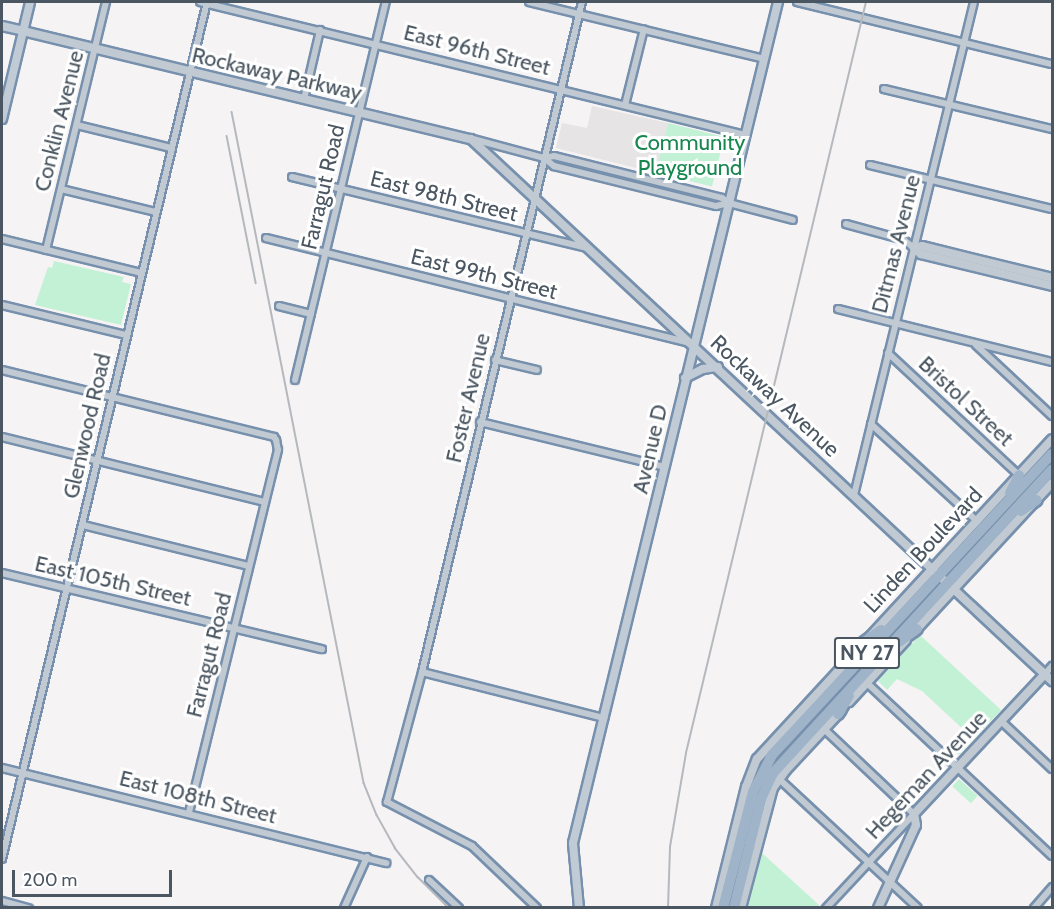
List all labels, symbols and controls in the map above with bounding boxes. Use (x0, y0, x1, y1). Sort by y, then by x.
street label: East 96th Street (401, 19, 553, 81)
street label: Rockaway Parkway (189, 42, 365, 106)
street label: Conklin Avenue (29, 48, 89, 194)
street label: Farragut Road (296, 122, 350, 252)
park label: Community Playground (635, 129, 745, 180)
street label: East 98th Street (368, 165, 520, 227)
street label: Ditmas Avenue (866, 172, 926, 316)
street label: East 99th Street (408, 243, 560, 305)
street label: Rockaway Avenue (705, 329, 845, 463)
street label: Foster Avenue (440, 331, 496, 465)
street label: Bristol Street (913, 350, 1019, 452)
street label: Glenwood Road (57, 351, 117, 501)
street label: Avenue D (627, 402, 673, 496)
street label: Linden Boulevard (858, 482, 988, 618)
street label: East 105th Street (32, 550, 194, 612)
street label: Farragut Road (181, 590, 237, 720)
road number: NY 27 (832, 635, 902, 671)
street label: Hegeman Avenue (860, 705, 992, 845)
street label: East 108th Street (117, 765, 279, 829)
scale bar (15, 858, 176, 896)
text: 200 m (23, 869, 77, 891)

